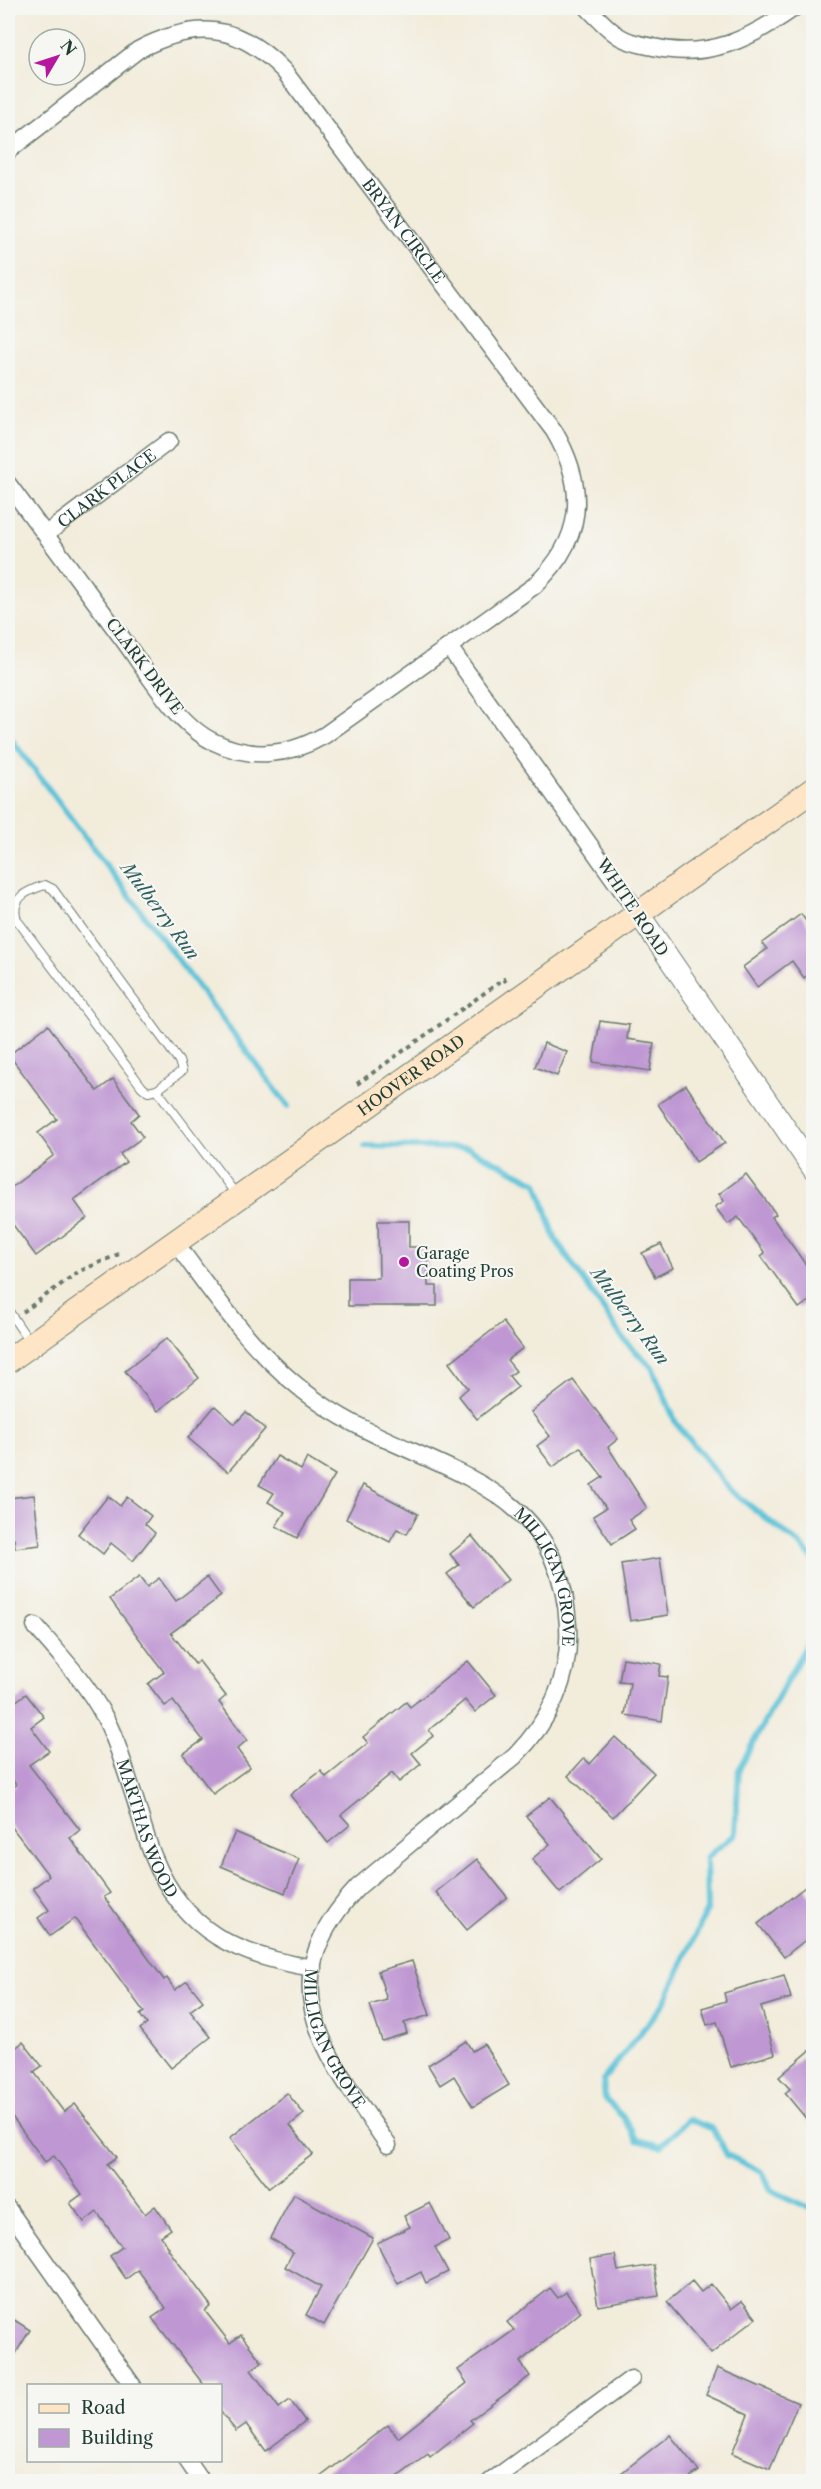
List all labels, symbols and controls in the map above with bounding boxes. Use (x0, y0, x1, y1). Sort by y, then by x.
north arrow (27, 27, 87, 87)
text: N (57, 36, 81, 59)
street label: BRYAN CIRCLE (358, 175, 449, 287)
street label: CLARK PLACE (53, 444, 160, 532)
street label: CLARK DRIVE (102, 614, 188, 718)
street label: WHITE ROAD (592, 853, 673, 960)
water label: Mulberry Run (115, 856, 204, 964)
street label: HOOVER ROAD (353, 1030, 468, 1120)
place label: Garage Coating Pros (416, 1243, 514, 1281)
marker: Garage Coating Pros (397, 1255, 411, 1269)
water label: Mulberry Run (585, 1261, 674, 1369)
street label: MILLIGAN GROVE (510, 1503, 578, 1647)
street label: MARTHAS WOOD (113, 1756, 183, 1901)
street label: MILLIGAN GROVE (300, 1967, 370, 2112)
legend (27, 2384, 222, 2462)
text: Road (81, 2397, 126, 2419)
text: Building (81, 2427, 153, 2449)

